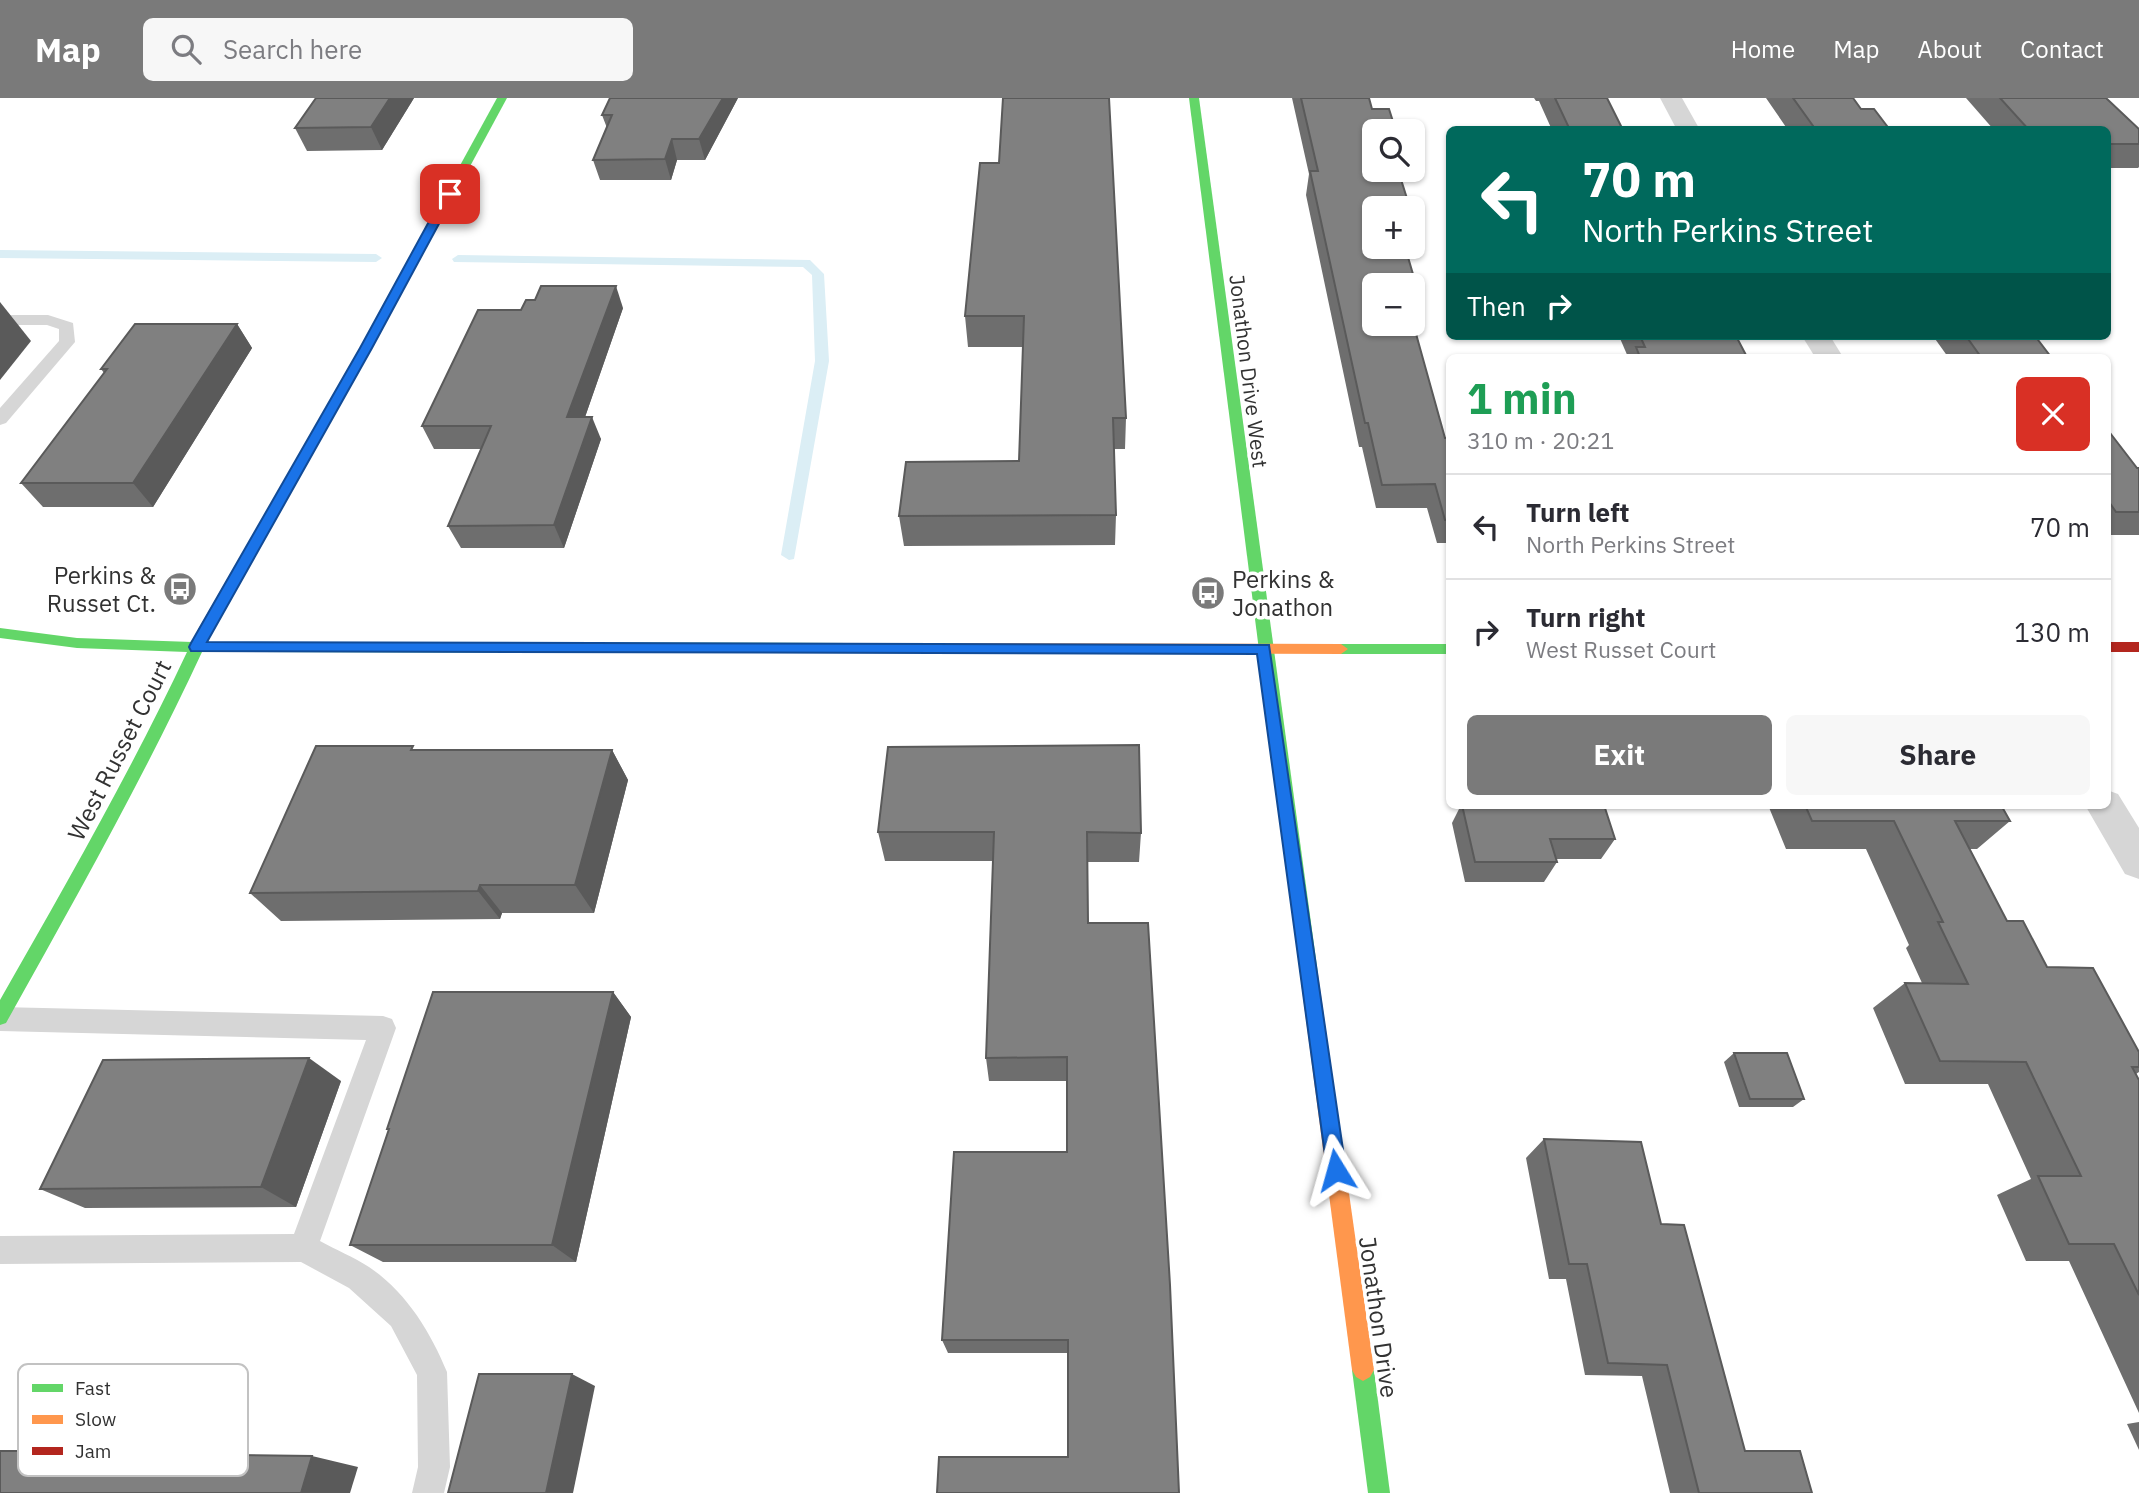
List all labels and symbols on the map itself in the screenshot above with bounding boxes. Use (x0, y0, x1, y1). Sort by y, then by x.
pin (420, 164, 480, 224)
street label: Jonathon Drive West (1223, 273, 1275, 469)
place label: Perkins & Russet Ct. (47, 559, 156, 619)
place label: Perkins & Jonathon (1232, 563, 1335, 623)
bus stop icon: Perkins & Russet Ct. (161, 570, 199, 608)
bus stop icon: Perkins & Jonathon (1189, 574, 1227, 612)
street label: West Russet Court (60, 654, 178, 846)
position arrow (1299, 1133, 1373, 1207)
street label: Jonathon Drive (1352, 1234, 1406, 1400)
legend (18, 1364, 248, 1476)
text: Fast (75, 1376, 111, 1400)
text: Slow (75, 1407, 116, 1431)
text: Jam (75, 1439, 111, 1463)

